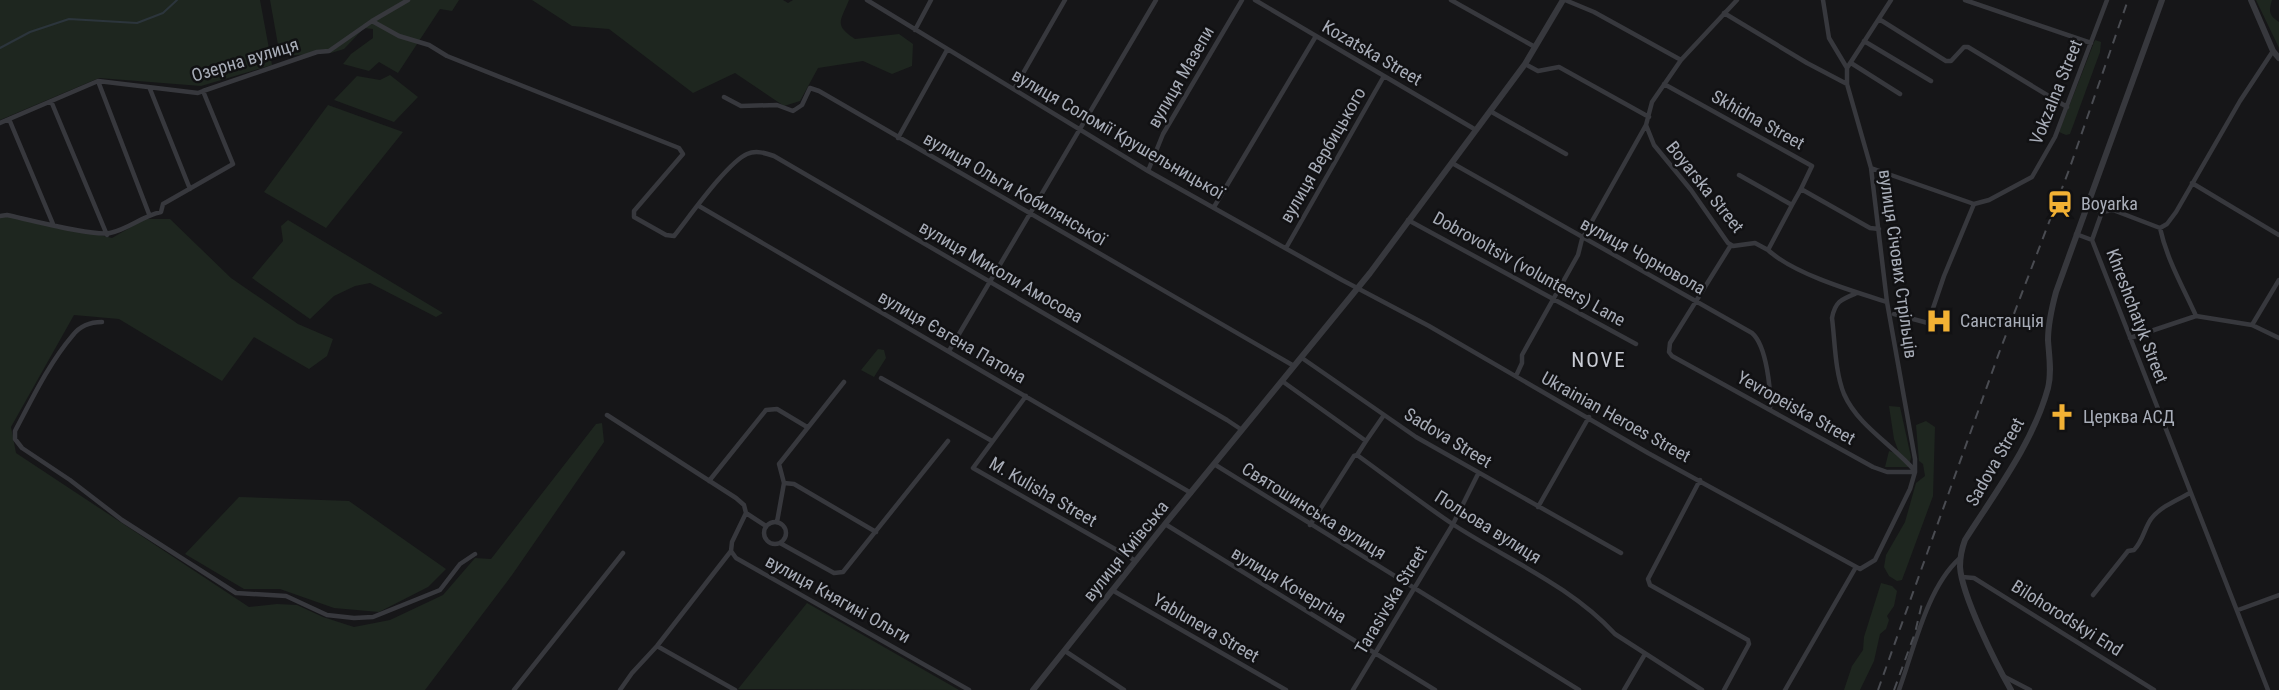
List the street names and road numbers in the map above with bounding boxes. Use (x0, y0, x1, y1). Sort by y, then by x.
street label: Kozatska Street (1319, 16, 1426, 90)
street label: вулиця Мазепи (1143, 22, 1218, 131)
street label: Озерна вулиця (189, 33, 301, 86)
street label: Vokzalna Street (2025, 36, 2086, 147)
street label: вулиця Соломії Крушельницької (1008, 64, 1229, 203)
street label: вулиця Вербицького (1275, 83, 1370, 226)
street label: Skhidna Street (1708, 85, 1808, 154)
street label: вулиця Ольги Кобилянської (920, 128, 1111, 250)
street label: Boyarska Street (1662, 137, 1749, 237)
street label: вулиця Січових Стрільців (1875, 168, 1922, 360)
street label: Dobrovoltsiv (volunteers) Lane (1429, 207, 1629, 331)
street label: вулиця Чорновола (1577, 213, 1709, 299)
street label: вулиця Миколи Амосова (916, 216, 1087, 327)
street label: Khreshchatyk Street (2102, 246, 2173, 386)
street label: вулиця Євгена Патона (875, 286, 1030, 387)
street label: Yevropeiska Street (1733, 366, 1859, 449)
street label: Ukrainian Heroes Street (1538, 367, 1695, 466)
street label: Sadova Street (1401, 403, 1496, 472)
street label: Sadova Street (1961, 414, 2028, 510)
street label: M. Kulisha Street (986, 452, 1101, 531)
street label: Святошинська вулиця (1238, 458, 1390, 564)
street label: Польова вулиця (1431, 486, 1545, 568)
street label: вулиця Київська (1079, 496, 1173, 605)
street label: вулиця Кочергіна (1228, 542, 1350, 627)
street label: Tarasivska Street (1350, 542, 1431, 657)
street label: вулиця Княгині Ольги (762, 550, 914, 647)
street label: Bilohorodskyi End (2008, 575, 2127, 660)
street label: Yabluneva Street (1150, 589, 1263, 666)

